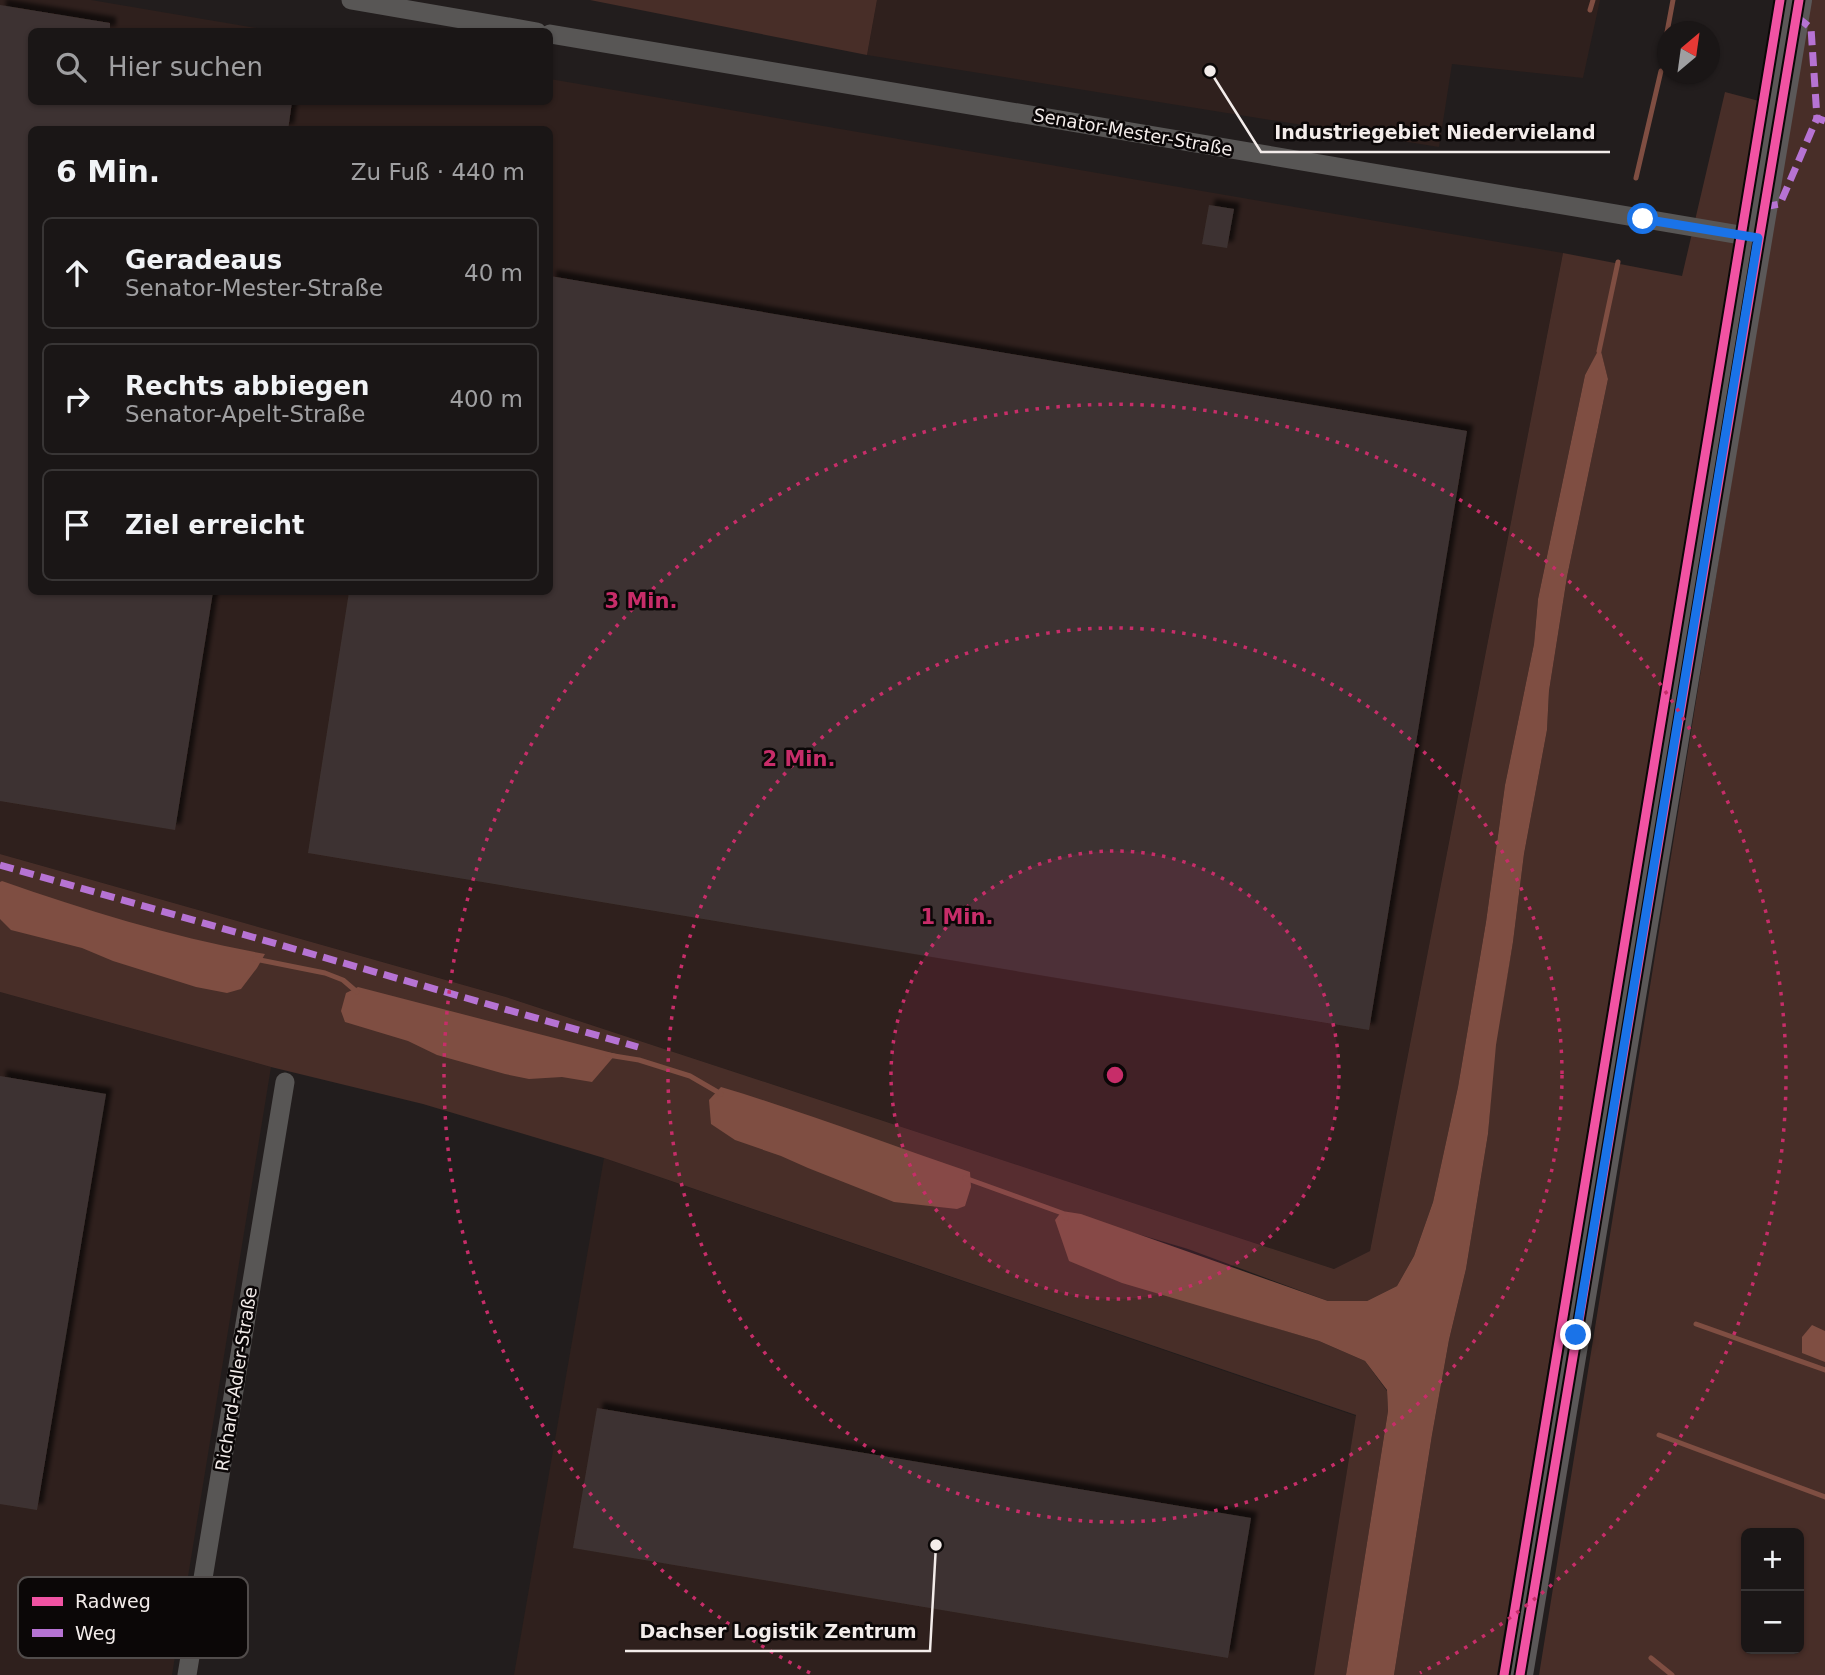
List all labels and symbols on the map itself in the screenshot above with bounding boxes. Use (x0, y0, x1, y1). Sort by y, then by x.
north arrow (1657, 21, 1720, 84)
street label: Senator-Mester-Straße (1032, 104, 1234, 160)
callout: Industriegebiet Niedervieland (1261, 112, 1610, 152)
text: Industriegebiet Niedervieland (1274, 121, 1596, 143)
route start (1627, 203, 1658, 234)
text: 3 Min. (605, 589, 677, 613)
text: 2 Min. (763, 747, 835, 771)
text: 1 Min. (921, 905, 993, 929)
centre of rings (1103, 1063, 1127, 1087)
street label: Richard-Adler-Straße (211, 1285, 261, 1473)
route end (1560, 1319, 1591, 1350)
legend (18, 1577, 248, 1658)
text: Radweg (75, 1590, 151, 1612)
callout: Dachser Logistik Zentrum (625, 1611, 930, 1651)
text: Dachser Logistik Zentrum (640, 1620, 916, 1642)
text: Weg (75, 1622, 116, 1644)

